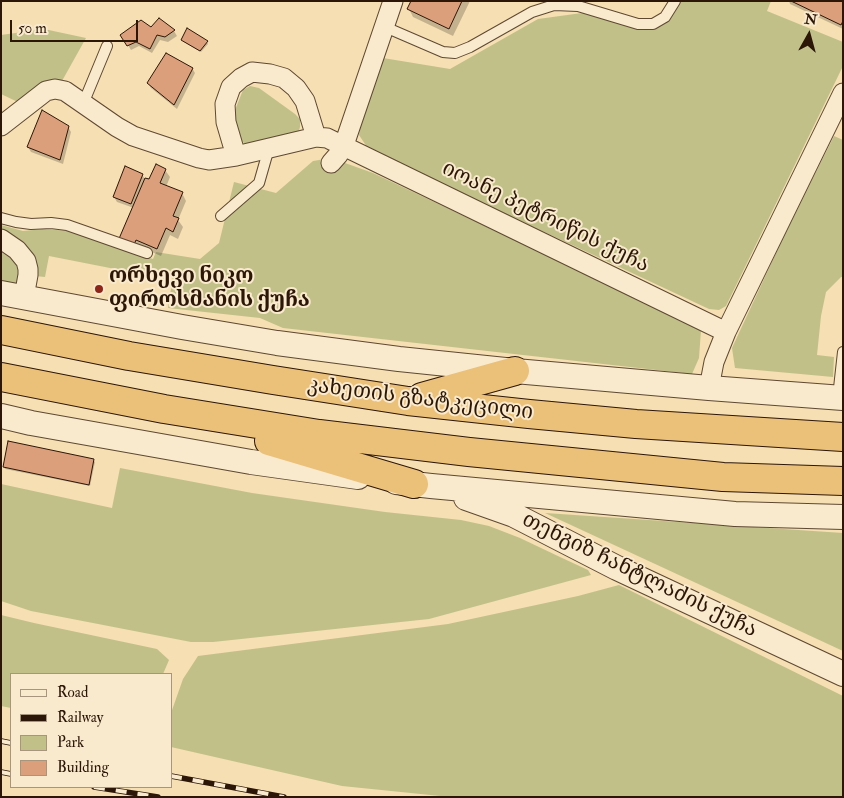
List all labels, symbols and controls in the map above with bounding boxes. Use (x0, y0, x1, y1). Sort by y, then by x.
scale bar (12, 10, 140, 42)
north arrow (784, 10, 834, 60)
text: N (804, 10, 818, 29)
text: 50 m (18, 19, 47, 38)
street label: იოანე პეტრიწის ქუჩა (437, 157, 653, 279)
place label: ორხევი ნიკო ფიროსმანის ქუჩა (109, 264, 310, 314)
marker: ორხევი ნიკო ფიროსმანის ქუჩა (93, 283, 105, 295)
street label: კახეთის გზატკეცილი (305, 374, 535, 426)
street label: თენგიზ ჩანტლაძის ქუჩა (517, 508, 761, 644)
legend (10, 673, 172, 788)
text: Road (57, 683, 88, 702)
text: Railway (57, 708, 103, 727)
text: Park (57, 733, 84, 752)
text: Building (57, 758, 109, 777)

